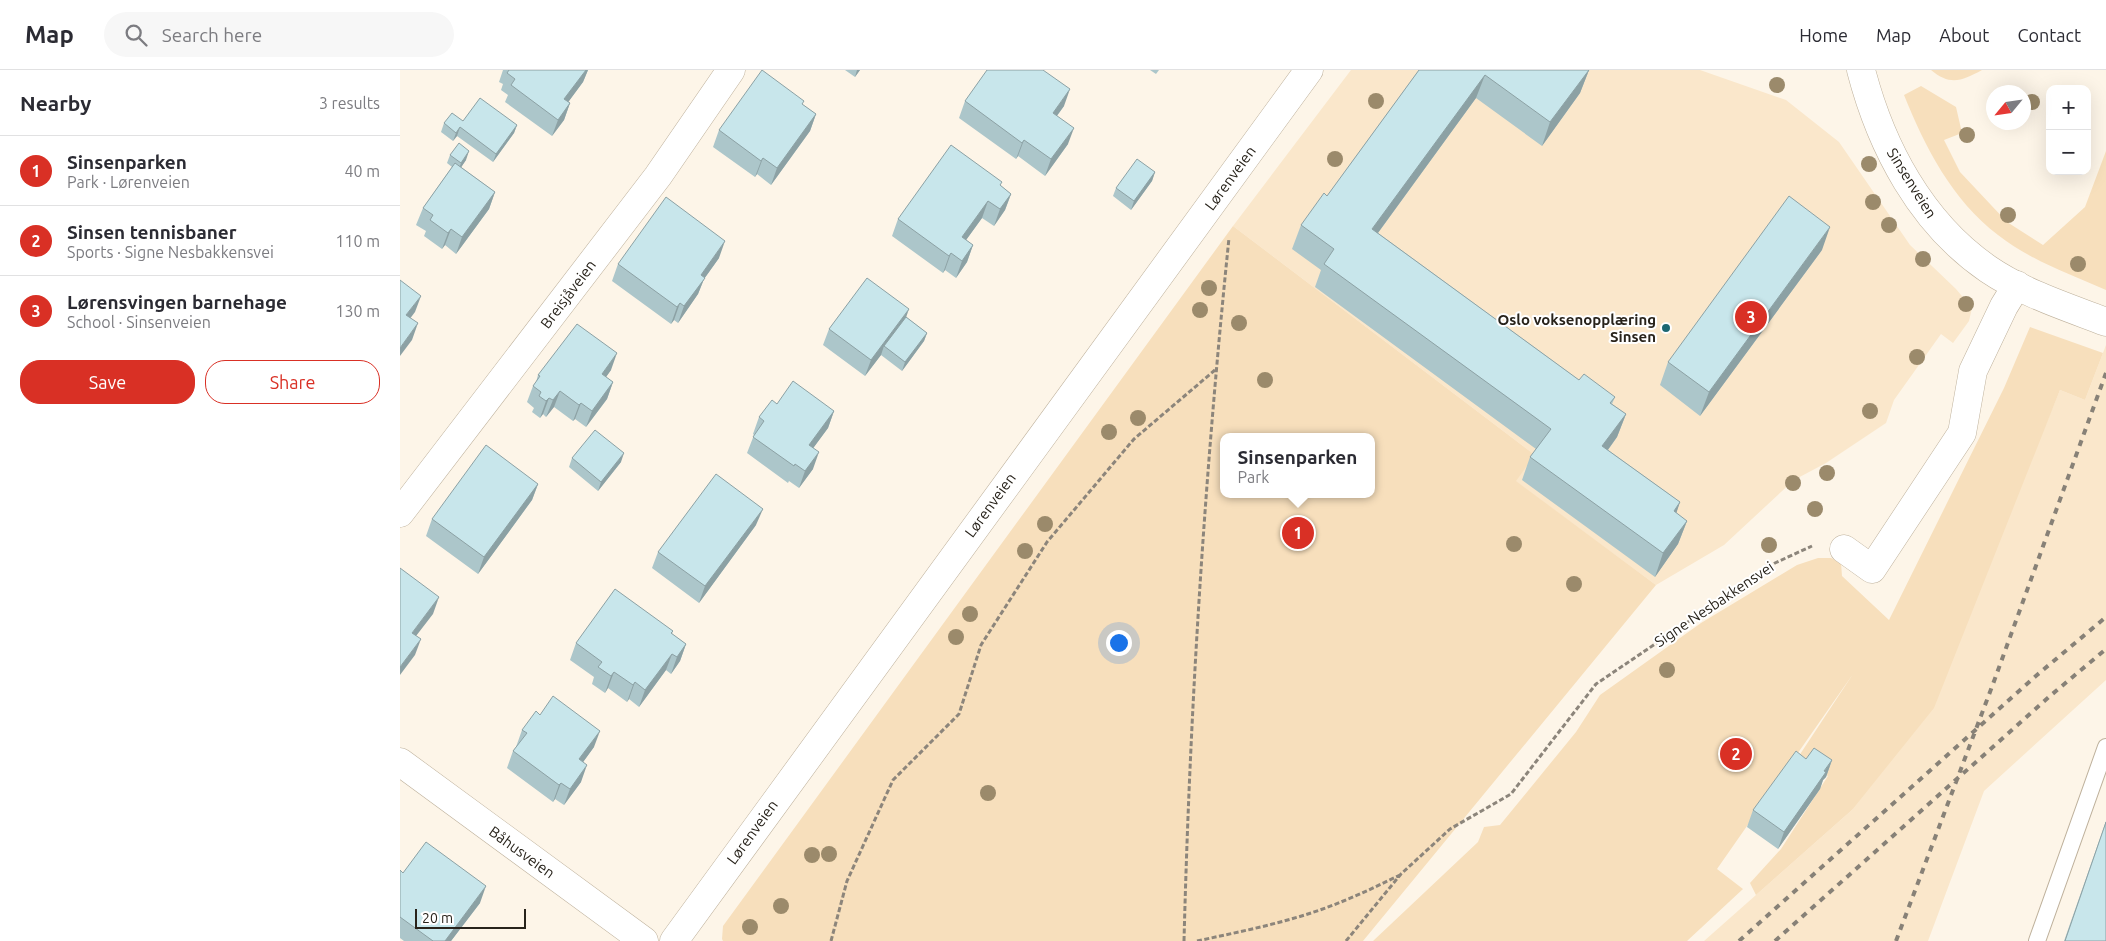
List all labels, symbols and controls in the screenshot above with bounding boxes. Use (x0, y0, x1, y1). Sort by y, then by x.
search box (104, 12, 454, 57)
text: Map (25, 21, 74, 48)
icon: search (122, 21, 150, 49)
text: Search here (162, 24, 262, 46)
text: Home (1799, 25, 1848, 45)
text: Map (1876, 25, 1911, 45)
text: About (1939, 25, 1989, 45)
text: Contact (2017, 25, 2081, 45)
north arrow (1986, 85, 2031, 130)
map controls (2046, 85, 2091, 175)
button: + (2046, 85, 2091, 130)
text: Nearby (20, 91, 91, 115)
text: 3 results (319, 94, 380, 112)
button: − (2046, 130, 2091, 175)
street label: Lørenveien (1201, 143, 1259, 213)
street label: Sinsenveien (1884, 145, 1940, 221)
text: Sinsenparken (67, 151, 187, 173)
text: 1 (31, 162, 41, 180)
text: 40 m (344, 162, 380, 180)
text: Park · Lørenveien (67, 173, 190, 191)
text: Sinsen tennisbaner (67, 221, 237, 243)
text: 2 (31, 232, 41, 250)
text: 110 m (335, 232, 380, 250)
text: Sports · Signe Nesbakkensvei (67, 243, 274, 261)
street label: Breisjåveien (537, 257, 599, 331)
text: Lørensvingen barnehage (67, 291, 287, 313)
pin: 3 (1735, 298, 1767, 336)
text: 3 (31, 302, 41, 320)
text: 130 m (335, 302, 380, 320)
place label: Oslo voksenopplæring Sinsen (1497, 311, 1656, 345)
text: School · Sinsenveien (67, 313, 211, 331)
marker: Oslo voksenopplæring Sinsen (1660, 322, 1672, 334)
button: Save (20, 360, 195, 404)
button: Share (205, 360, 380, 404)
popup (1220, 433, 1375, 498)
text: Sinsenparken (1238, 446, 1357, 468)
text: Park (1238, 468, 1269, 486)
street label: Lørenveien (961, 470, 1019, 540)
pin: 1 (1282, 514, 1314, 552)
street label: Signe Nesbakkensvei (1651, 558, 1777, 650)
your location (1106, 630, 1132, 656)
pin: 2 (1720, 735, 1752, 773)
street label: Lørenveien (723, 797, 781, 867)
street label: Båhusveien (486, 823, 558, 881)
scale bar (415, 906, 526, 929)
text: 20 m (422, 910, 453, 926)

